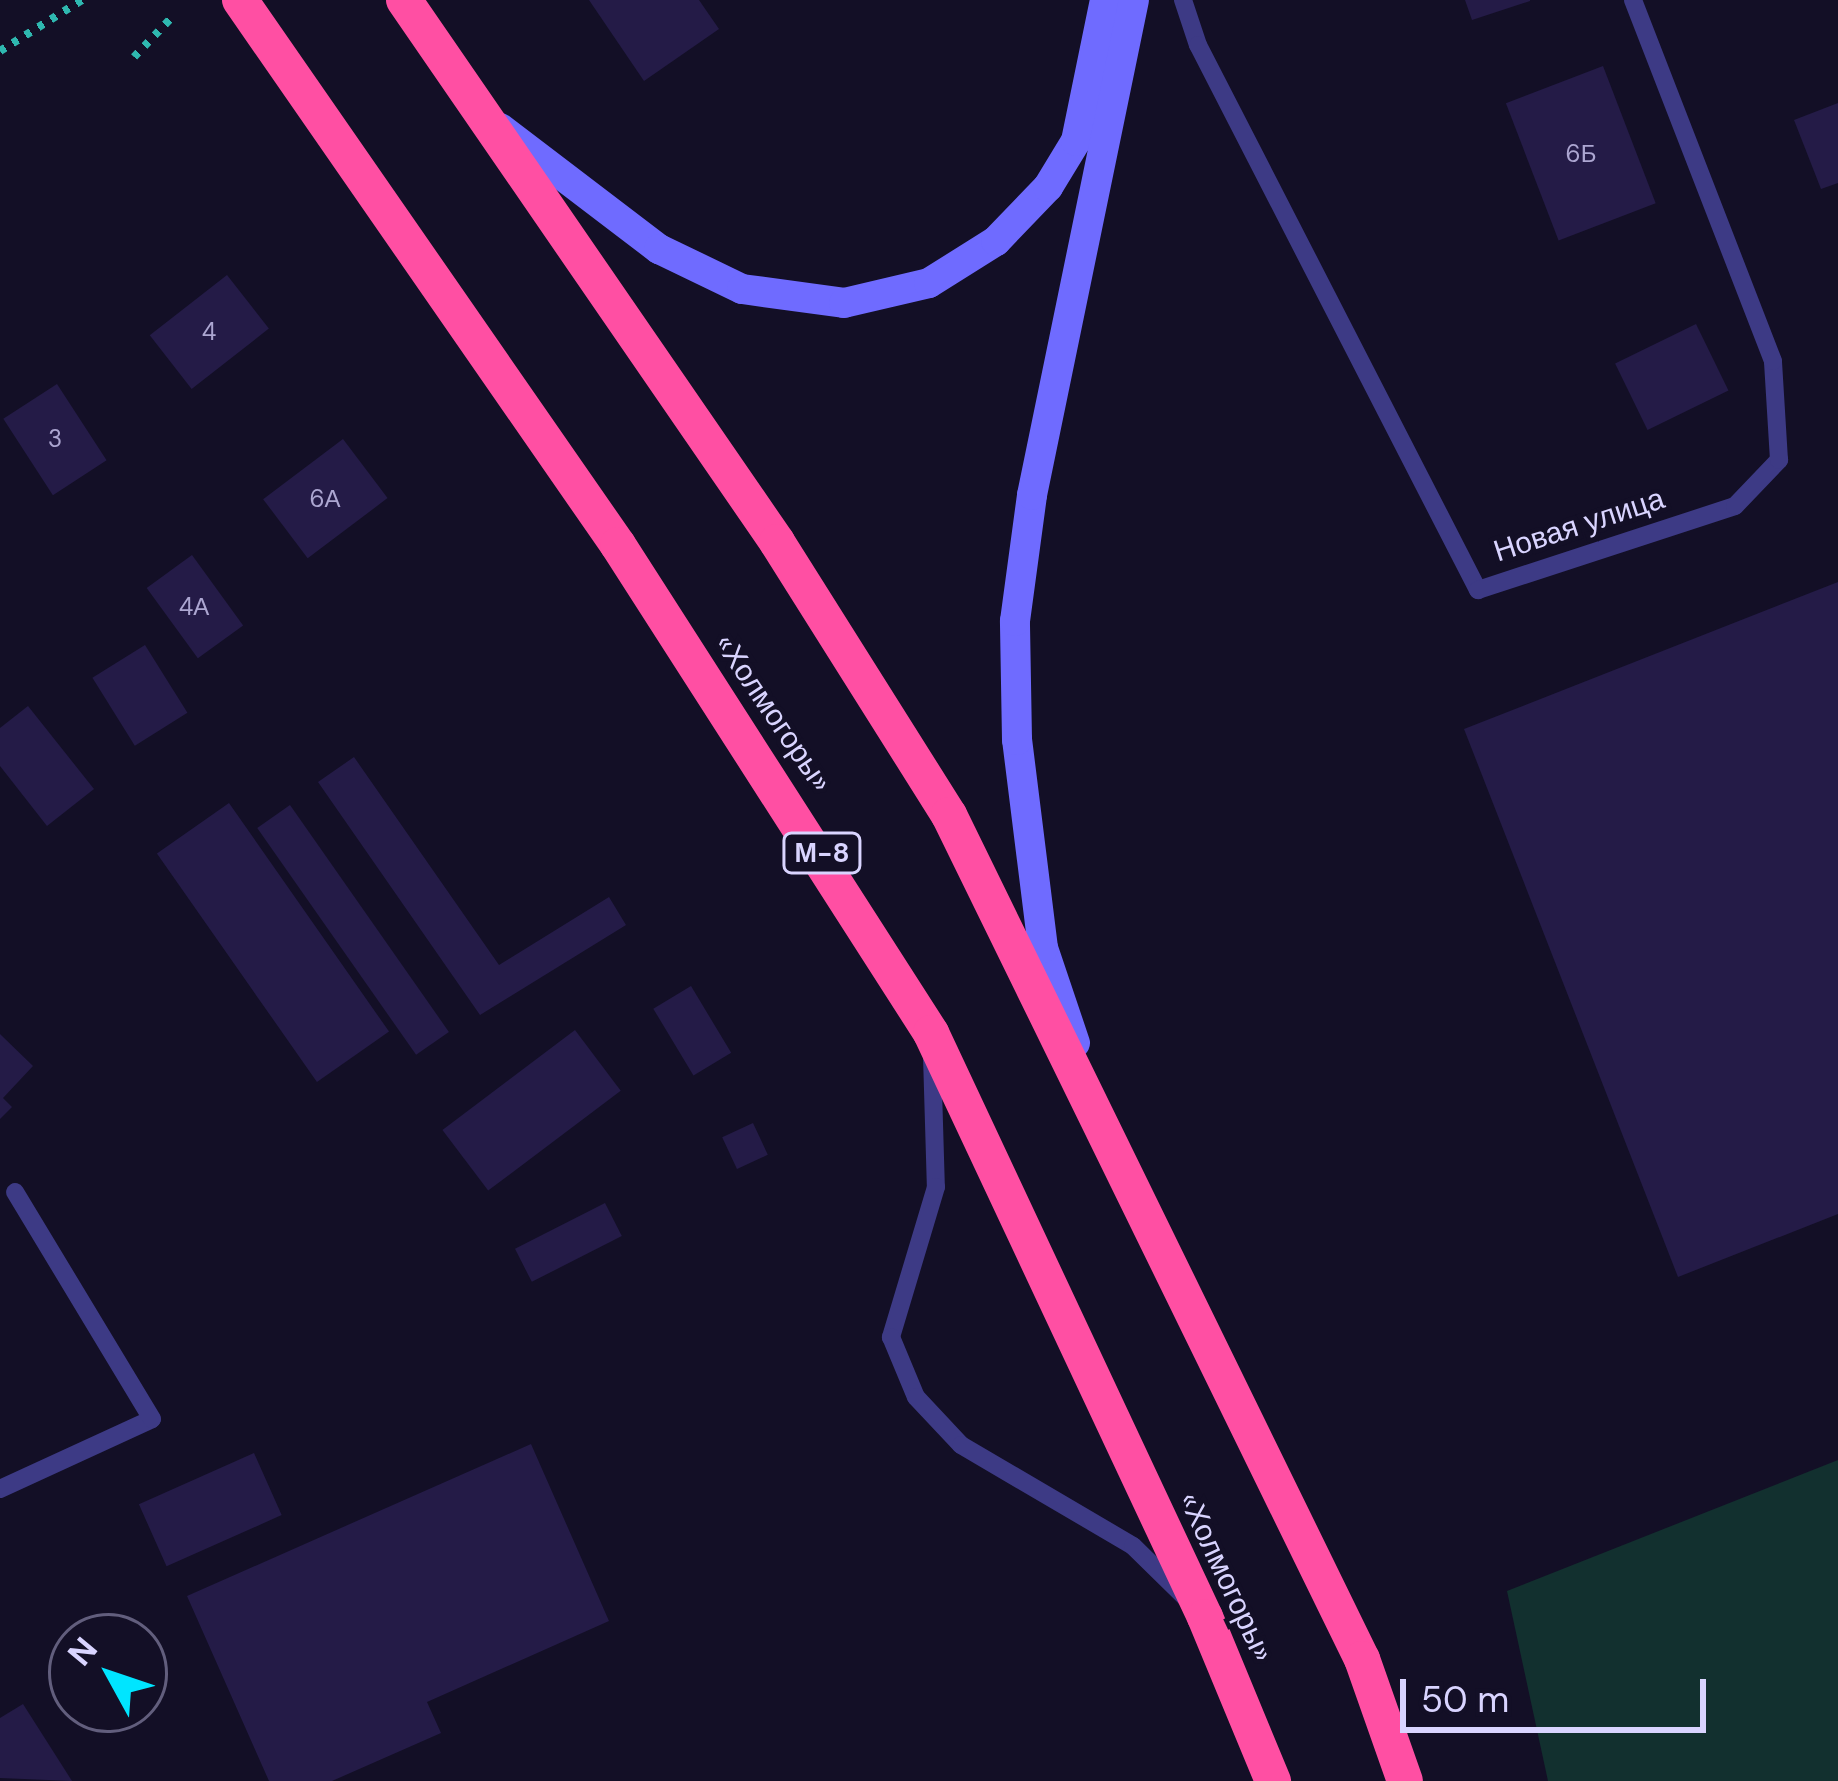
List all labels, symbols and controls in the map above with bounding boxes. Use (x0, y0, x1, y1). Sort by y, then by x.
house number: 6Б (1566, 140, 1596, 168)
house number: 4 (202, 318, 216, 346)
house number: 3 (48, 425, 62, 453)
street label: Новая улица (1489, 480, 1669, 570)
house number: 6А (309, 485, 341, 513)
house number: 4А (179, 593, 209, 621)
street label: «Холмогоры» (707, 627, 839, 799)
road number: М-8 (780, 832, 864, 874)
street label: «Холмогоры» (1171, 1487, 1281, 1667)
north arrow (48, 1613, 168, 1733)
text: N (58, 1628, 107, 1675)
scale bar (1406, 1655, 1712, 1729)
text: 50 m (1421, 1676, 1509, 1723)

